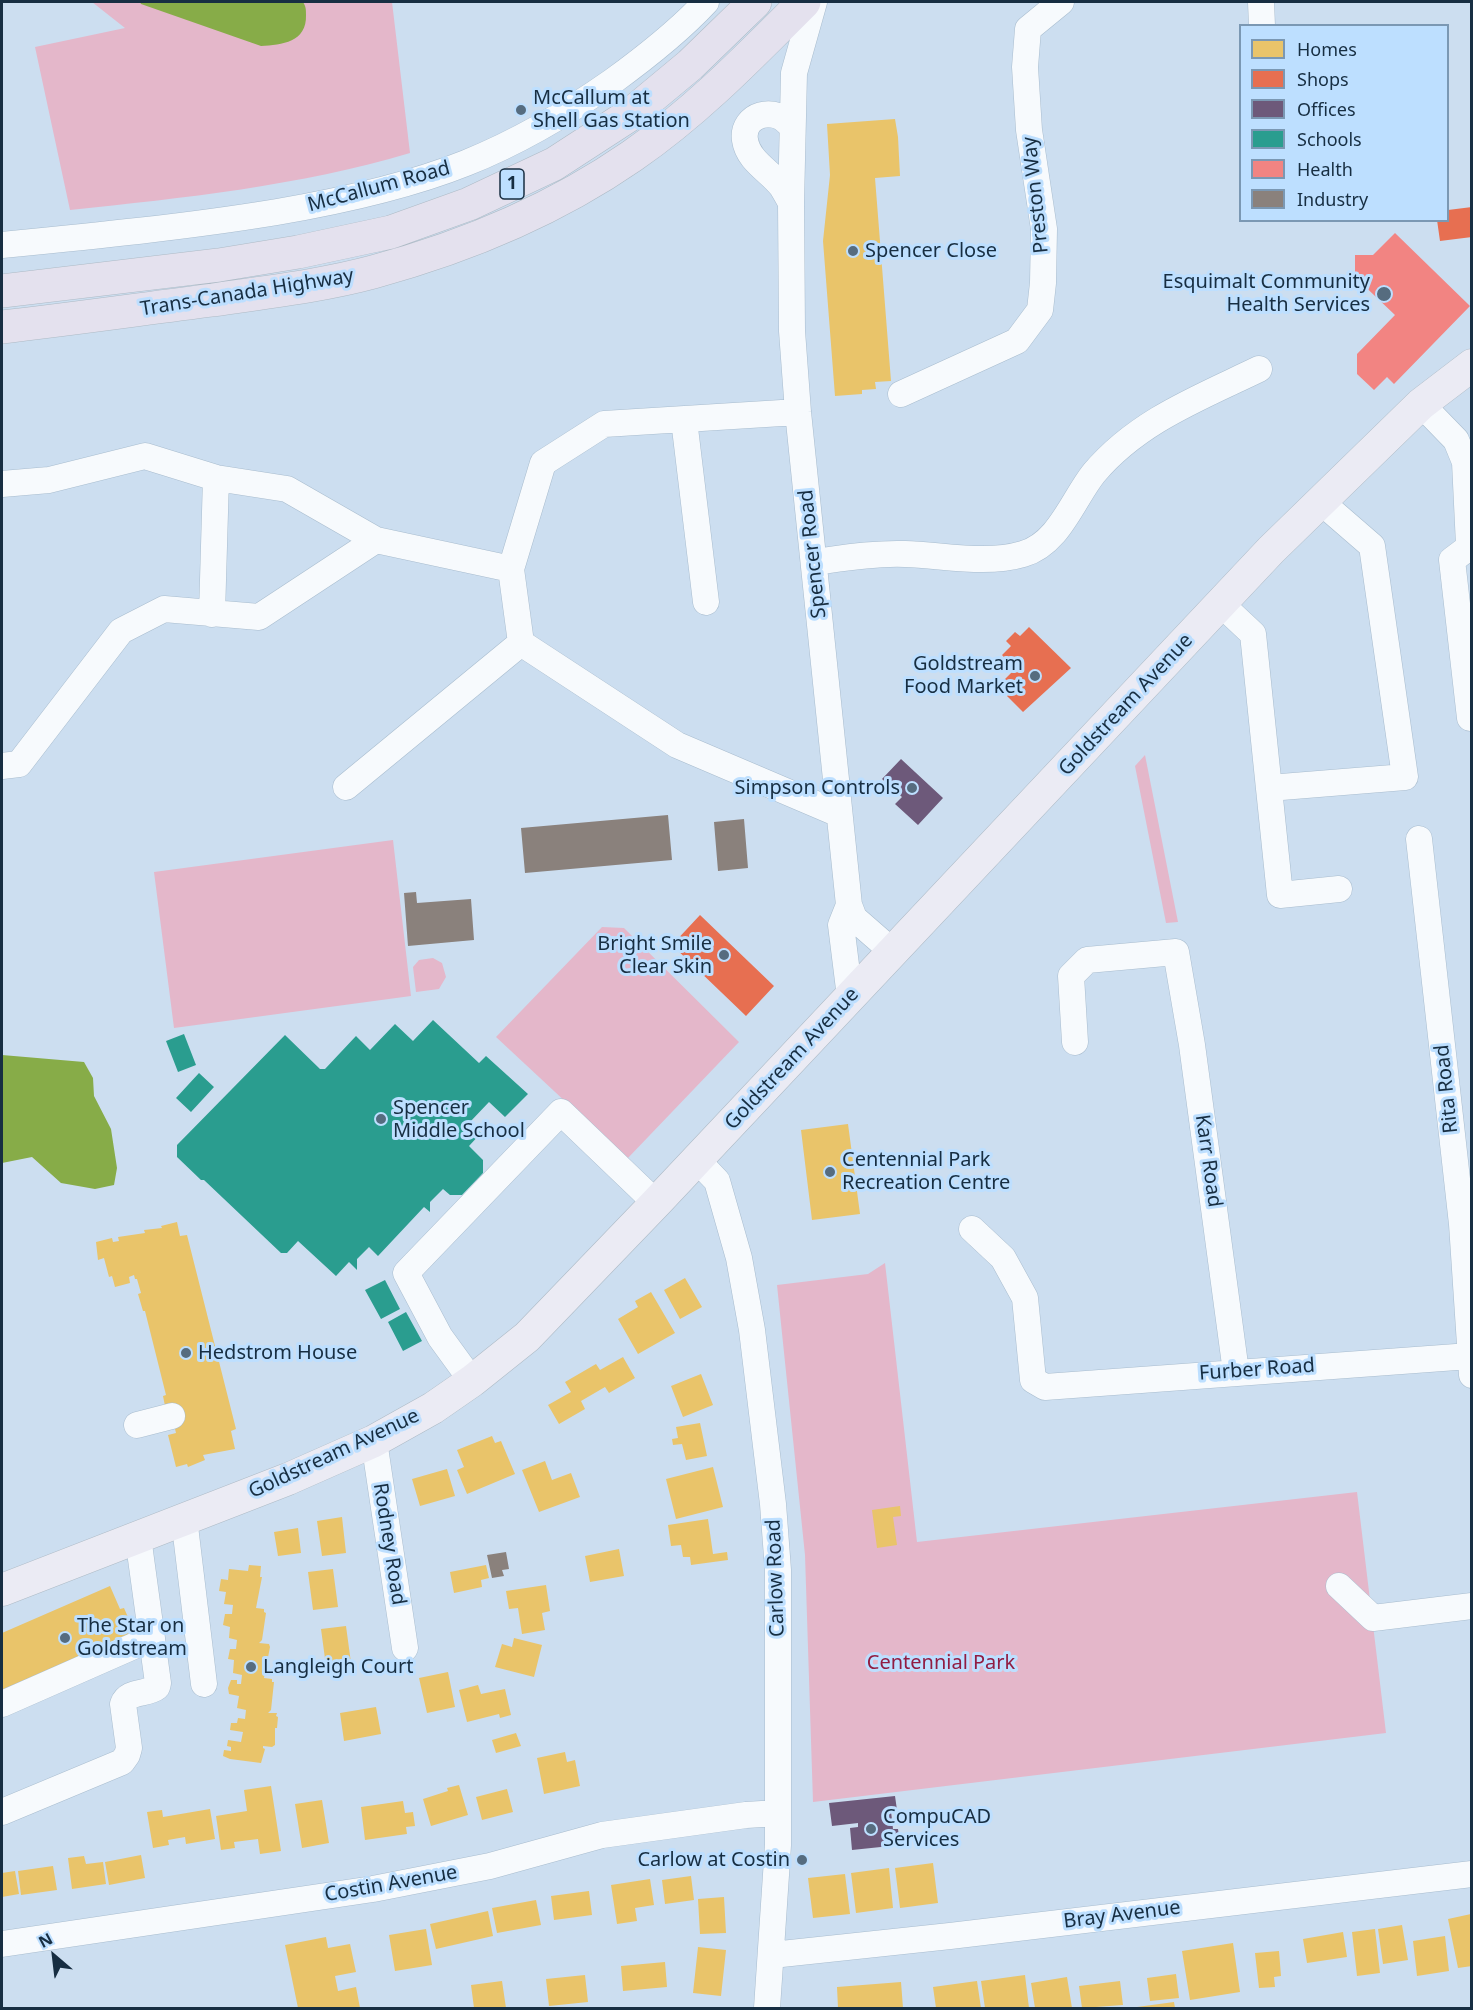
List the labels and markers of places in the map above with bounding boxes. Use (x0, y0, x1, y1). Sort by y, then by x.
place label: McCallum at Shell Gas Station (533, 86, 690, 133)
marker: McCallum at Shell Gas Station (514, 103, 528, 117)
place label: Spencer Close (865, 239, 997, 263)
marker: Spencer Close (846, 244, 860, 258)
place label: Esquimalt Community Health Services (1163, 270, 1370, 317)
marker: Esquimalt Community Health Services (1375, 285, 1393, 303)
place label: Goldstream Food Market (904, 652, 1023, 699)
marker: Goldstream Food Market (1028, 669, 1042, 683)
place label: Simpson Controls (735, 776, 900, 800)
marker: Simpson Controls (905, 781, 919, 795)
place label: Bright Smile Clear Skin (597, 932, 712, 979)
marker: Bright Smile Clear Skin (717, 948, 731, 962)
place label: Spencer Middle School (393, 1096, 525, 1143)
marker: Spencer Middle School (374, 1112, 388, 1126)
place label: Centennial Park Recreation Centre (842, 1148, 1010, 1195)
marker: Centennial Park Recreation Centre (823, 1165, 837, 1179)
place label: Hedstrom House (198, 1341, 357, 1365)
marker: Hedstrom House (179, 1346, 193, 1360)
place label: The Star on Goldstream (77, 1614, 187, 1661)
marker: The Star on Goldstream (58, 1631, 72, 1645)
place label: Langleigh Court (263, 1655, 413, 1679)
marker: Langleigh Court (244, 1660, 258, 1674)
place label: CompuCAD Services (883, 1805, 991, 1852)
marker: CompuCAD Services (864, 1822, 878, 1836)
place label: Carlow at Costin (637, 1848, 790, 1872)
marker: Carlow at Costin (795, 1853, 809, 1867)

